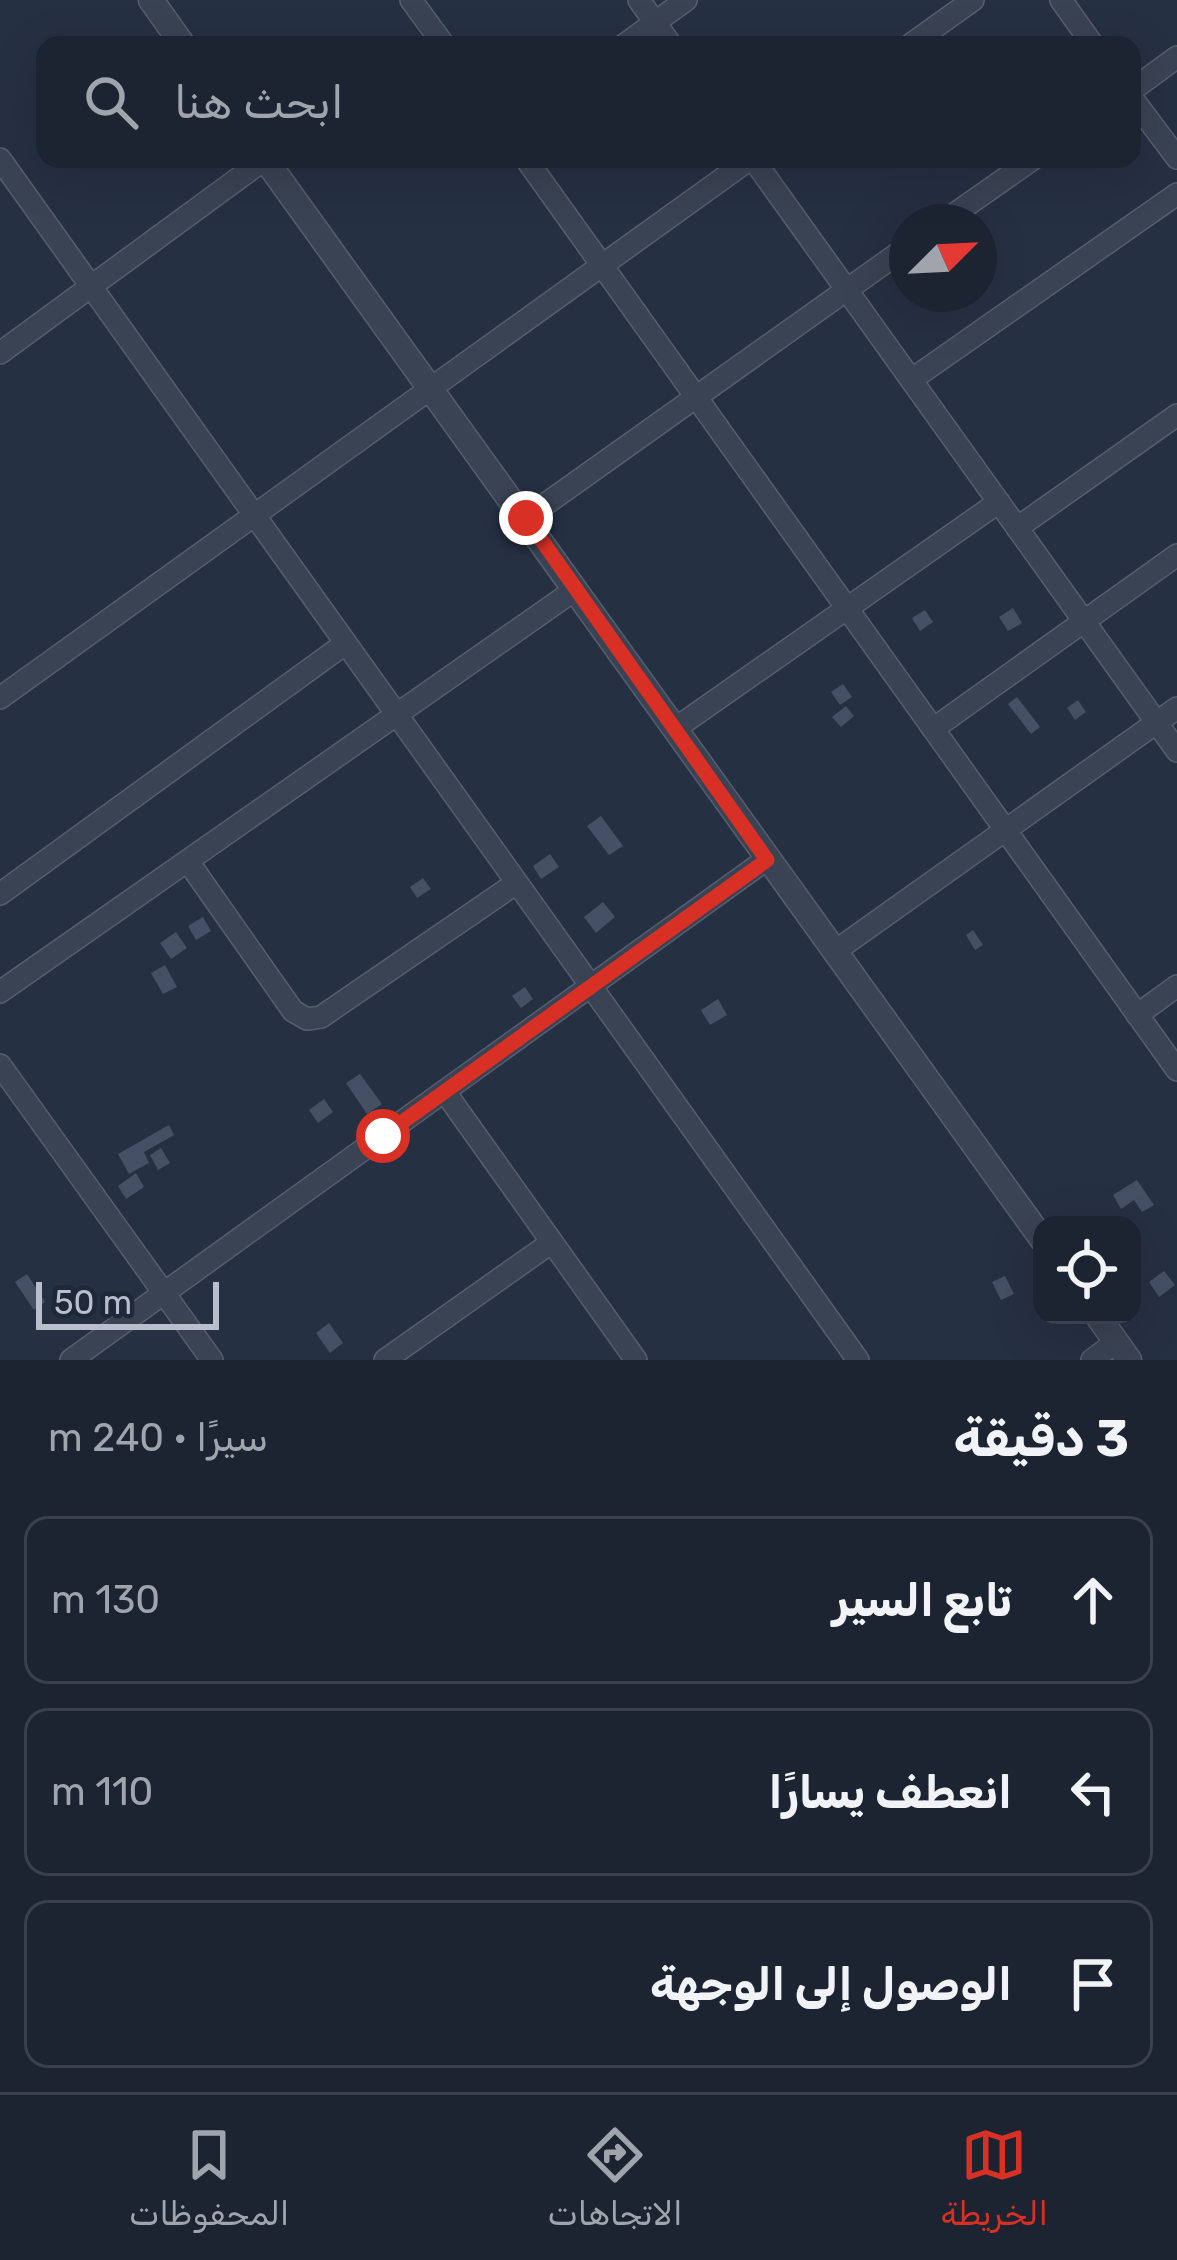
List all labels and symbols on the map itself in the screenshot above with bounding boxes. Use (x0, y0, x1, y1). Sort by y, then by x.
north arrow (889, 204, 997, 312)
route end (499, 491, 553, 545)
route start (356, 1109, 410, 1163)
scale bar (36, 1276, 219, 1329)

